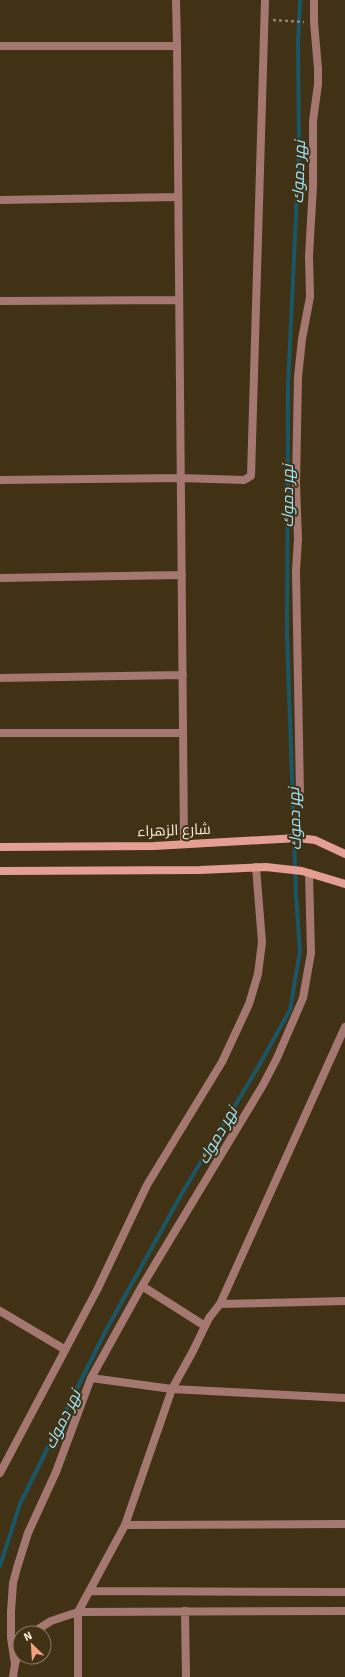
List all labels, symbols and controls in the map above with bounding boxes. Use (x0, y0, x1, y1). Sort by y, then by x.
water label: نهر دموك (288, 139, 310, 204)
water label: نهر دموك (278, 463, 298, 527)
water label: نهر دموك (284, 785, 306, 851)
street label: شارع الزهراء (137, 820, 211, 842)
water label: نهر دموك (193, 1102, 243, 1168)
water label: نهر دموك (40, 1385, 86, 1452)
north arrow (12, 1625, 52, 1665)
text: N (22, 1629, 34, 1644)

